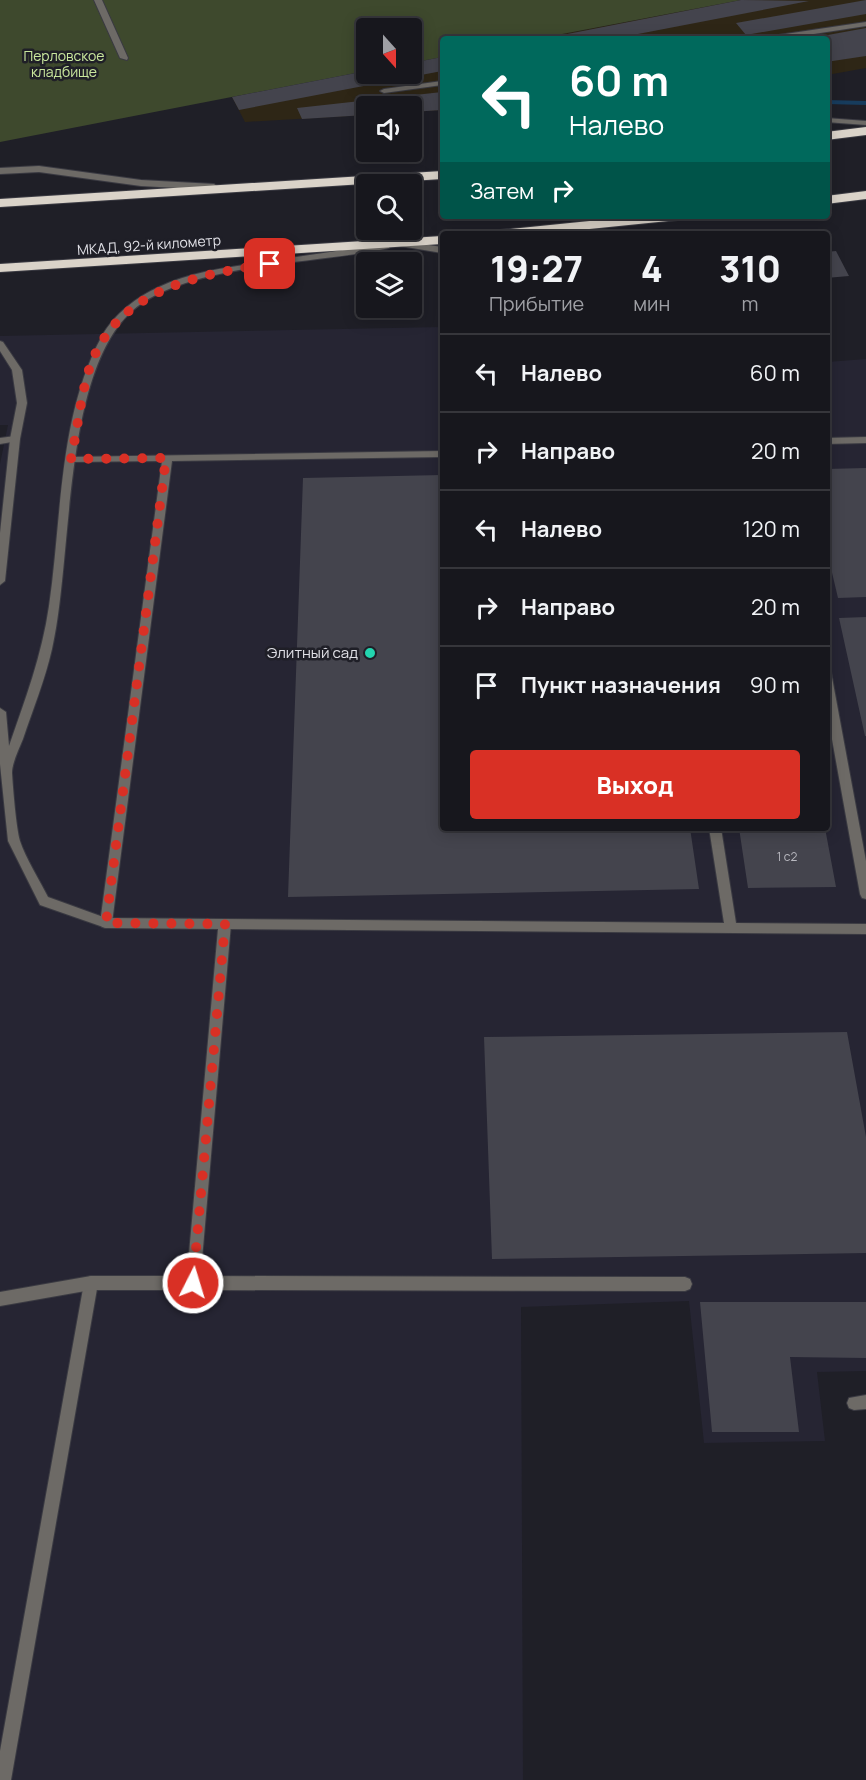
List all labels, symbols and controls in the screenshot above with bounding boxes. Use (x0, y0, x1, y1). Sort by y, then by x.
north arrow (356, 18, 422, 84)
map controls (356, 18, 422, 318)
park label: Перловское кладбище (23, 46, 105, 81)
text: 60 m (569, 51, 669, 109)
icon: left (470, 60, 548, 138)
button: sound (356, 96, 422, 162)
text: Налево (569, 106, 664, 143)
button: search (356, 174, 422, 240)
icon: right (546, 174, 579, 207)
text: Затем (470, 176, 534, 206)
street label: МКАД, 92-й километр (76, 230, 221, 259)
pin (244, 238, 295, 289)
text: 19:27 (490, 244, 583, 293)
text: 4 (641, 244, 663, 293)
text: 310 (719, 244, 781, 293)
icon: arrive (253, 247, 286, 280)
button: layers (356, 252, 422, 318)
text: Прибытие (489, 290, 584, 317)
text: мин (633, 290, 670, 317)
text: m (742, 290, 759, 317)
icon: left (470, 357, 503, 390)
text: Налево (521, 358, 602, 388)
text: 60 m (750, 358, 800, 388)
icon: right (470, 435, 503, 468)
text: Направо (521, 436, 615, 466)
text: 20 m (751, 436, 800, 466)
icon: left (470, 513, 503, 546)
text: Налево (521, 514, 602, 544)
text: 120 m (742, 514, 800, 544)
icon: right (470, 591, 503, 624)
text: Направо (521, 592, 615, 622)
text: 20 m (751, 592, 800, 622)
place label: Элитный сад (267, 642, 358, 663)
marker: Элитный сад (363, 646, 377, 660)
icon: arrive (470, 669, 503, 702)
text: Пункт назначения (521, 670, 721, 700)
text: 90 m (750, 670, 800, 700)
button: Выход (470, 750, 800, 819)
house number: 1 с2 (777, 848, 797, 865)
position arrow (161, 1251, 225, 1315)

